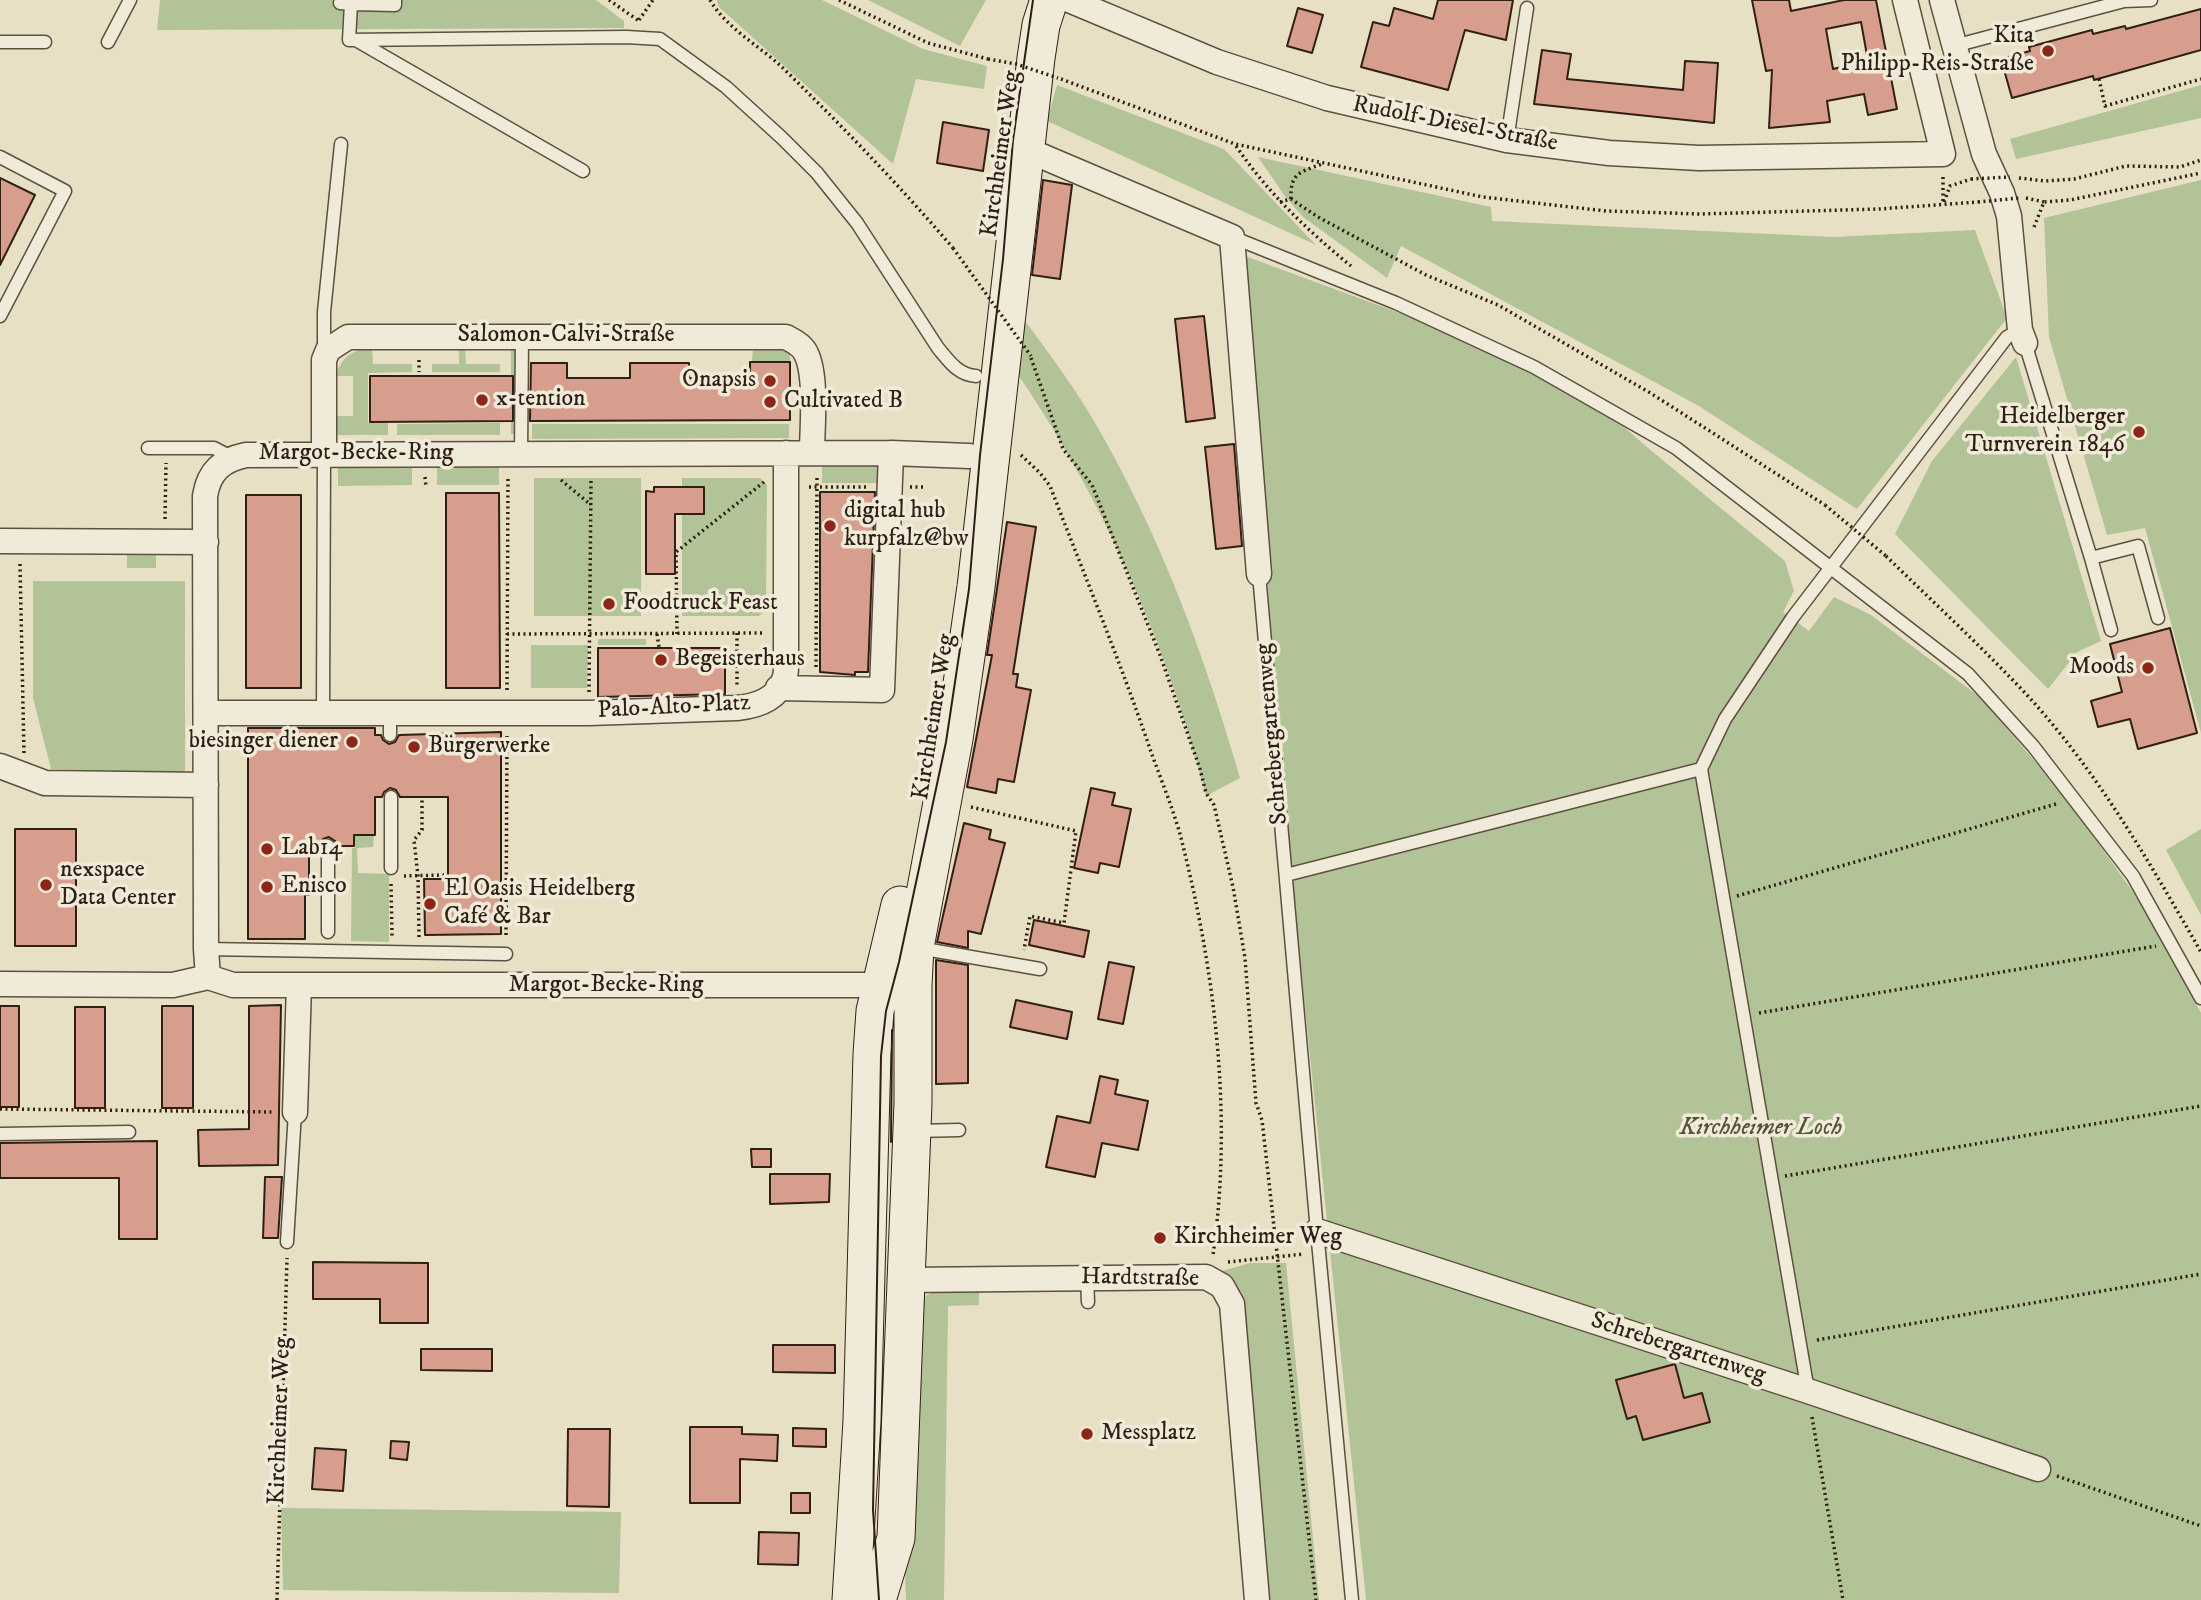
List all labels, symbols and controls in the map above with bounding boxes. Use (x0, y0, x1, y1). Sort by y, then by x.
place label: Kita Philipp-Reis-Straße (1840, 23, 2034, 79)
marker: Kita Philipp-Reis-Straße (2040, 43, 2056, 59)
street label: Kirchheimer Weg (976, 69, 1028, 239)
street label: Rudolf-Diesel-Straße (1350, 91, 1560, 159)
street label: Salomon-Calvi-Straße (458, 322, 674, 350)
place label: Onapsis (682, 367, 756, 395)
marker: Onapsis (762, 373, 778, 389)
place label: x-tention (496, 386, 586, 414)
place label: Cultivated B (784, 388, 903, 416)
marker: x-tention (474, 392, 490, 408)
marker: Cultivated B (762, 394, 778, 410)
place label: Heidelberger Turnverein 1846 (1965, 404, 2125, 460)
marker: Heidelberger Turnverein 1846 (2131, 424, 2147, 440)
street label: Margot-Becke-Ring (258, 440, 454, 468)
place label: digital hub kurpfalz@bw (844, 498, 968, 554)
marker: digital hub kurpfalz@bw (822, 518, 838, 534)
place label: Foodtruck Feast (623, 590, 778, 618)
marker: Foodtruck Feast (601, 596, 617, 612)
street label: Kirchheimer Weg (908, 632, 962, 802)
street label: Schrebergartenweg (1251, 642, 1295, 826)
place label: Begeisterhaus (675, 646, 805, 674)
marker: Begeisterhaus (653, 652, 669, 668)
place label: Moods (2069, 654, 2134, 682)
marker: Moods (2140, 660, 2156, 676)
street label: Palo-Alto-Platz (597, 690, 751, 726)
place label: biesinger diener (189, 728, 338, 756)
place label: Bürgerwerke (428, 733, 550, 761)
marker: biesinger diener (344, 734, 360, 750)
marker: Bürgerwerke (406, 739, 422, 755)
place label: Lab14 (281, 835, 342, 863)
marker: Lab14 (259, 841, 275, 857)
place label: nexspace Data Center (60, 857, 176, 913)
place label: Enisco (281, 873, 347, 901)
place label: El Oasis Heidelberg Café & Bar (444, 876, 635, 932)
marker: nexspace Data Center (38, 877, 54, 893)
marker: Enisco (259, 879, 275, 895)
marker: El Oasis Heidelberg Café & Bar (422, 896, 438, 912)
street label: Margot-Becke-Ring (508, 972, 704, 1000)
park label: Kirchheimer Loch (1680, 1115, 1842, 1143)
place label: Kirchheimer Weg (1174, 1224, 1342, 1252)
marker: Kirchheimer Weg (1152, 1230, 1168, 1246)
street label: Hardtstraße (1081, 1264, 1199, 1294)
street label: Schrebergartenweg (1587, 1307, 1769, 1391)
street label: Kirchheimer Weg (264, 1337, 298, 1505)
place label: Messplatz (1101, 1420, 1196, 1448)
marker: Messplatz (1079, 1426, 1095, 1442)

